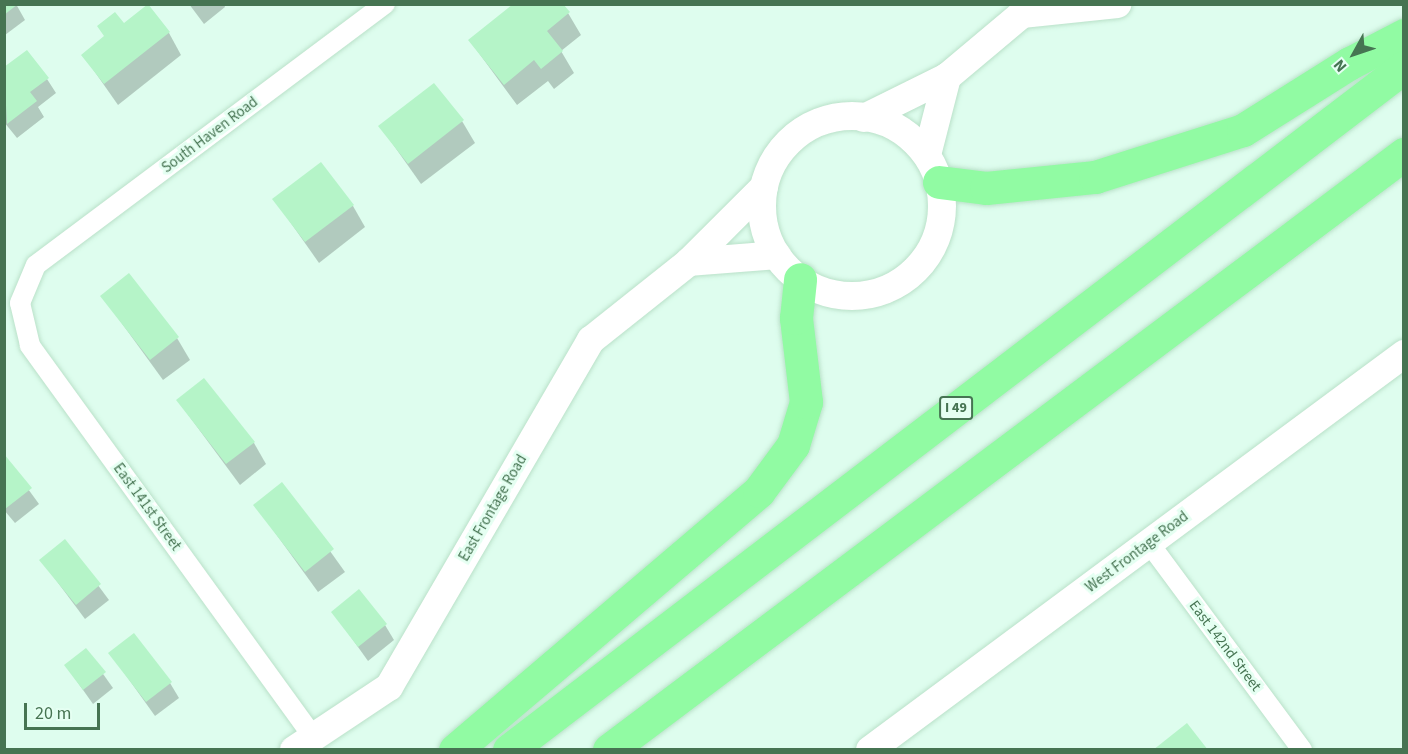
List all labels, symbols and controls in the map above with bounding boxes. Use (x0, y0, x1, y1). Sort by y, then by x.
north arrow (1324, 24, 1384, 84)
text: N (1328, 54, 1352, 77)
street label: South Haven Road (158, 93, 262, 177)
road number: I 49 (938, 397, 974, 419)
street label: East Frontage Road (455, 451, 531, 565)
street label: East 141st Street (109, 460, 185, 554)
street label: West Frontage Road (1082, 507, 1192, 597)
street label: East 142nd Street (1185, 597, 1265, 695)
scale bar (27, 691, 104, 729)
text: 20 m (35, 701, 71, 726)

